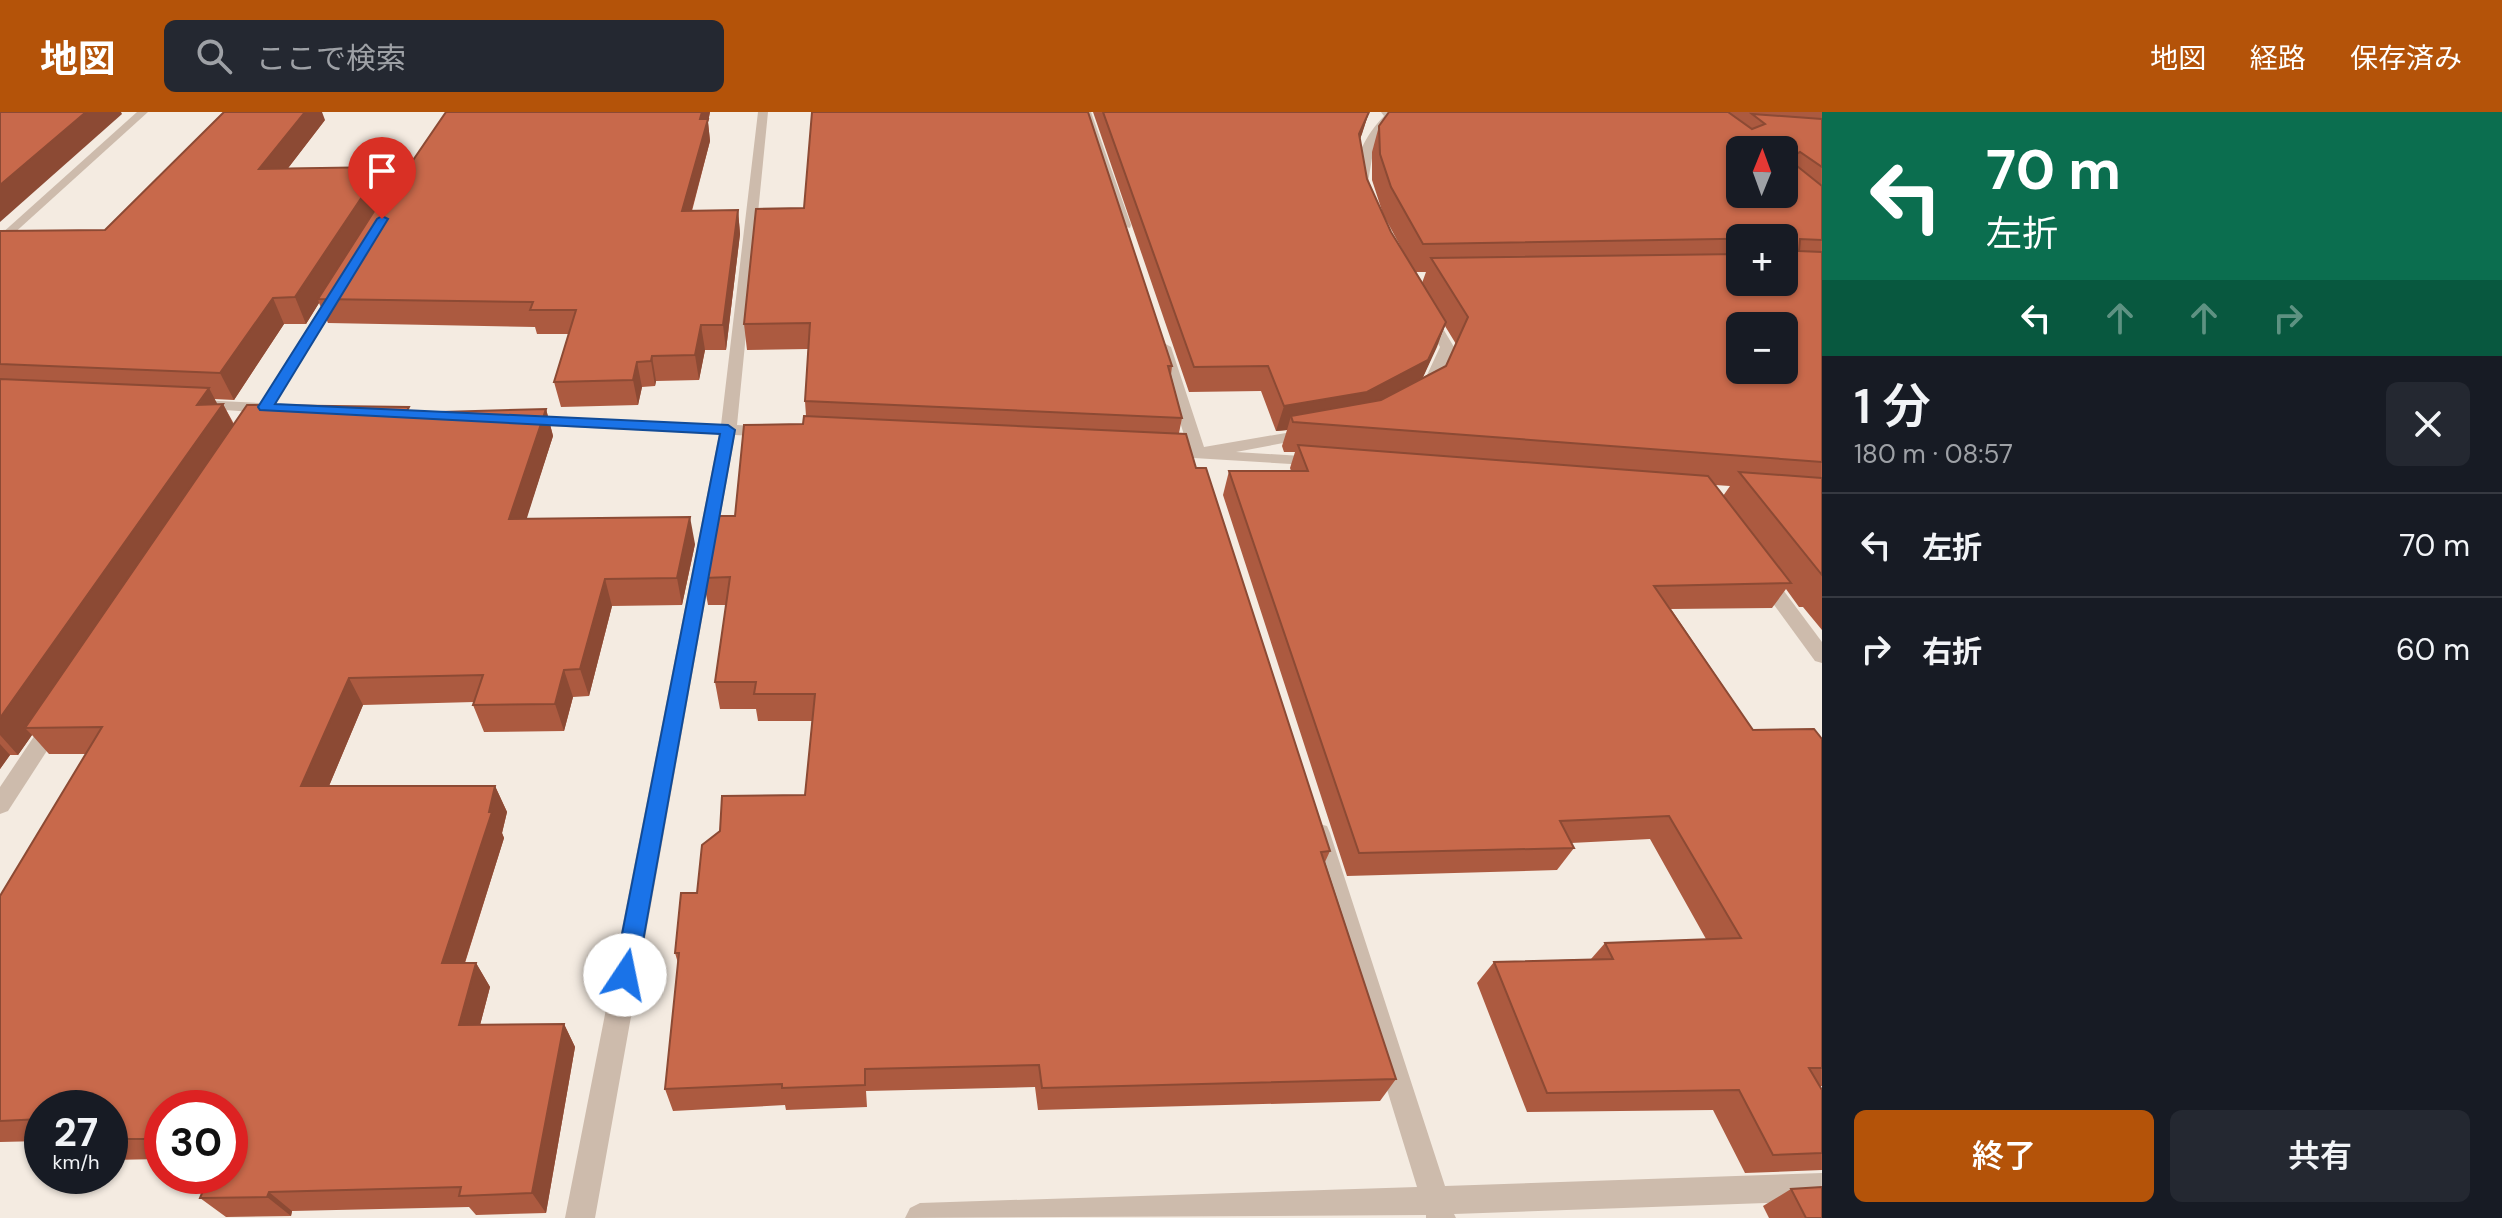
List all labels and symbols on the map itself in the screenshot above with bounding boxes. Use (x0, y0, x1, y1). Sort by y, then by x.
north arrow (1726, 136, 1798, 208)
pin (348, 137, 416, 219)
position arrow (583, 933, 667, 1017)
speed limit sign: 30 (144, 1090, 248, 1194)

